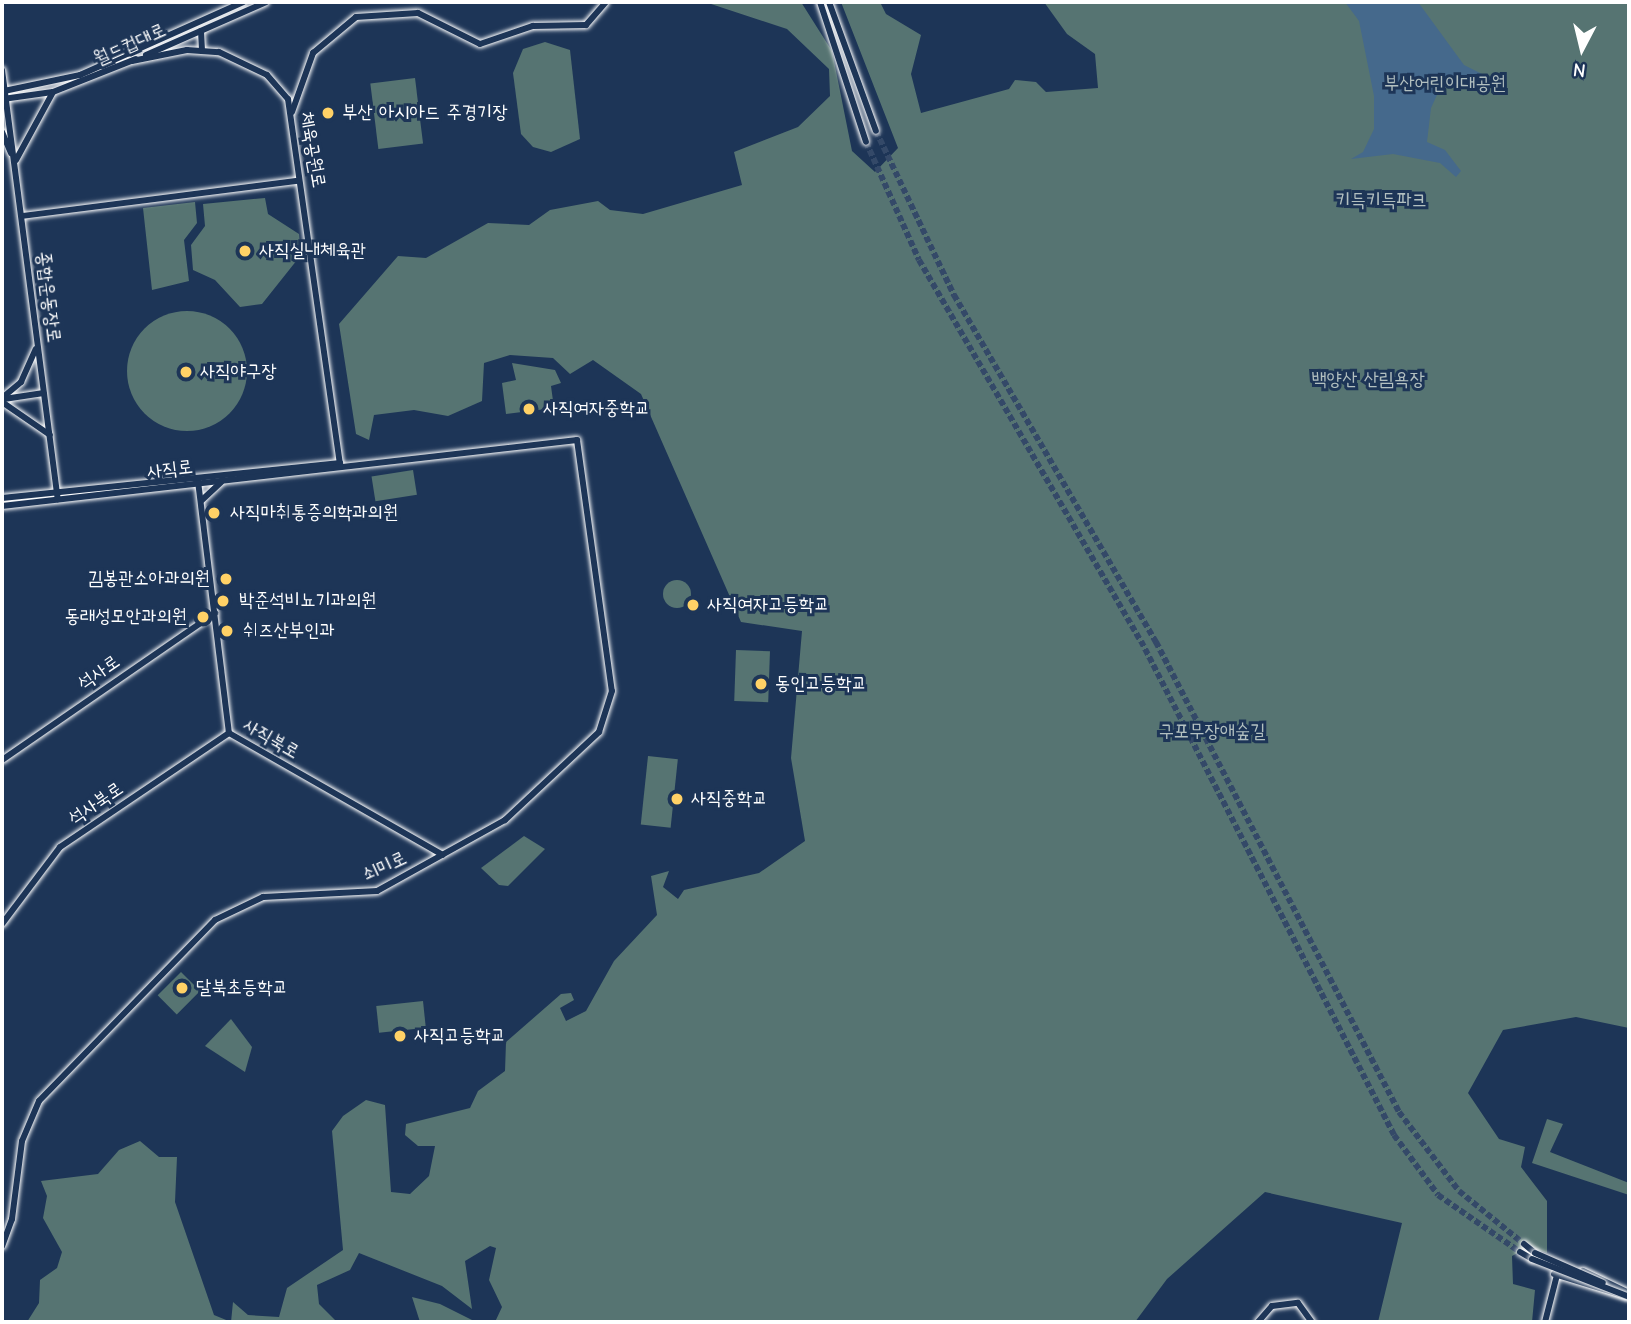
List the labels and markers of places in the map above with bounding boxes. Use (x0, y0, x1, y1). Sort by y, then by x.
place label: 부산 아시아드 주경기장 (342, 102, 508, 124)
marker: 부산 아시아드 주경기장 (320, 105, 336, 121)
place label: 사직실내체육관 (259, 240, 366, 262)
marker: 사직실내체육관 (237, 243, 253, 259)
place label: 사직야구장 (200, 361, 276, 383)
marker: 사직야구장 (178, 364, 194, 380)
place label: 사직여자중학교 (543, 398, 650, 420)
marker: 사직여자중학교 (521, 401, 537, 417)
place label: 사직마취통증의학과의원 (230, 502, 398, 524)
marker: 사직마취통증의학과의원 (204, 503, 224, 523)
place label: 김봉관소아과의원 (88, 568, 210, 590)
marker: 김봉관소아과의원 (216, 569, 236, 589)
place label: 박준석비뇨기과의원 (239, 590, 377, 612)
marker: 박준석비뇨기과의원 (213, 591, 233, 611)
place label: 사직여자고등학교 (707, 594, 829, 616)
marker: 사직여자고등학교 (685, 597, 701, 613)
place label: 동래성모안과의원 (65, 606, 187, 628)
marker: 동래성모안과의원 (193, 607, 213, 627)
place label: 쉬즈산부인과 (243, 620, 335, 642)
marker: 쉬즈산부인과 (217, 621, 237, 641)
place label: 동인고등학교 (775, 673, 867, 695)
marker: 동인고등학교 (753, 676, 769, 692)
place label: 사직중학교 (691, 788, 767, 810)
marker: 사직중학교 (669, 791, 685, 807)
place label: 달북초등학교 (196, 977, 288, 999)
marker: 달북초등학교 (174, 980, 190, 996)
place label: 사직고등학교 (414, 1025, 506, 1047)
marker: 사직고등학교 (392, 1028, 408, 1044)

